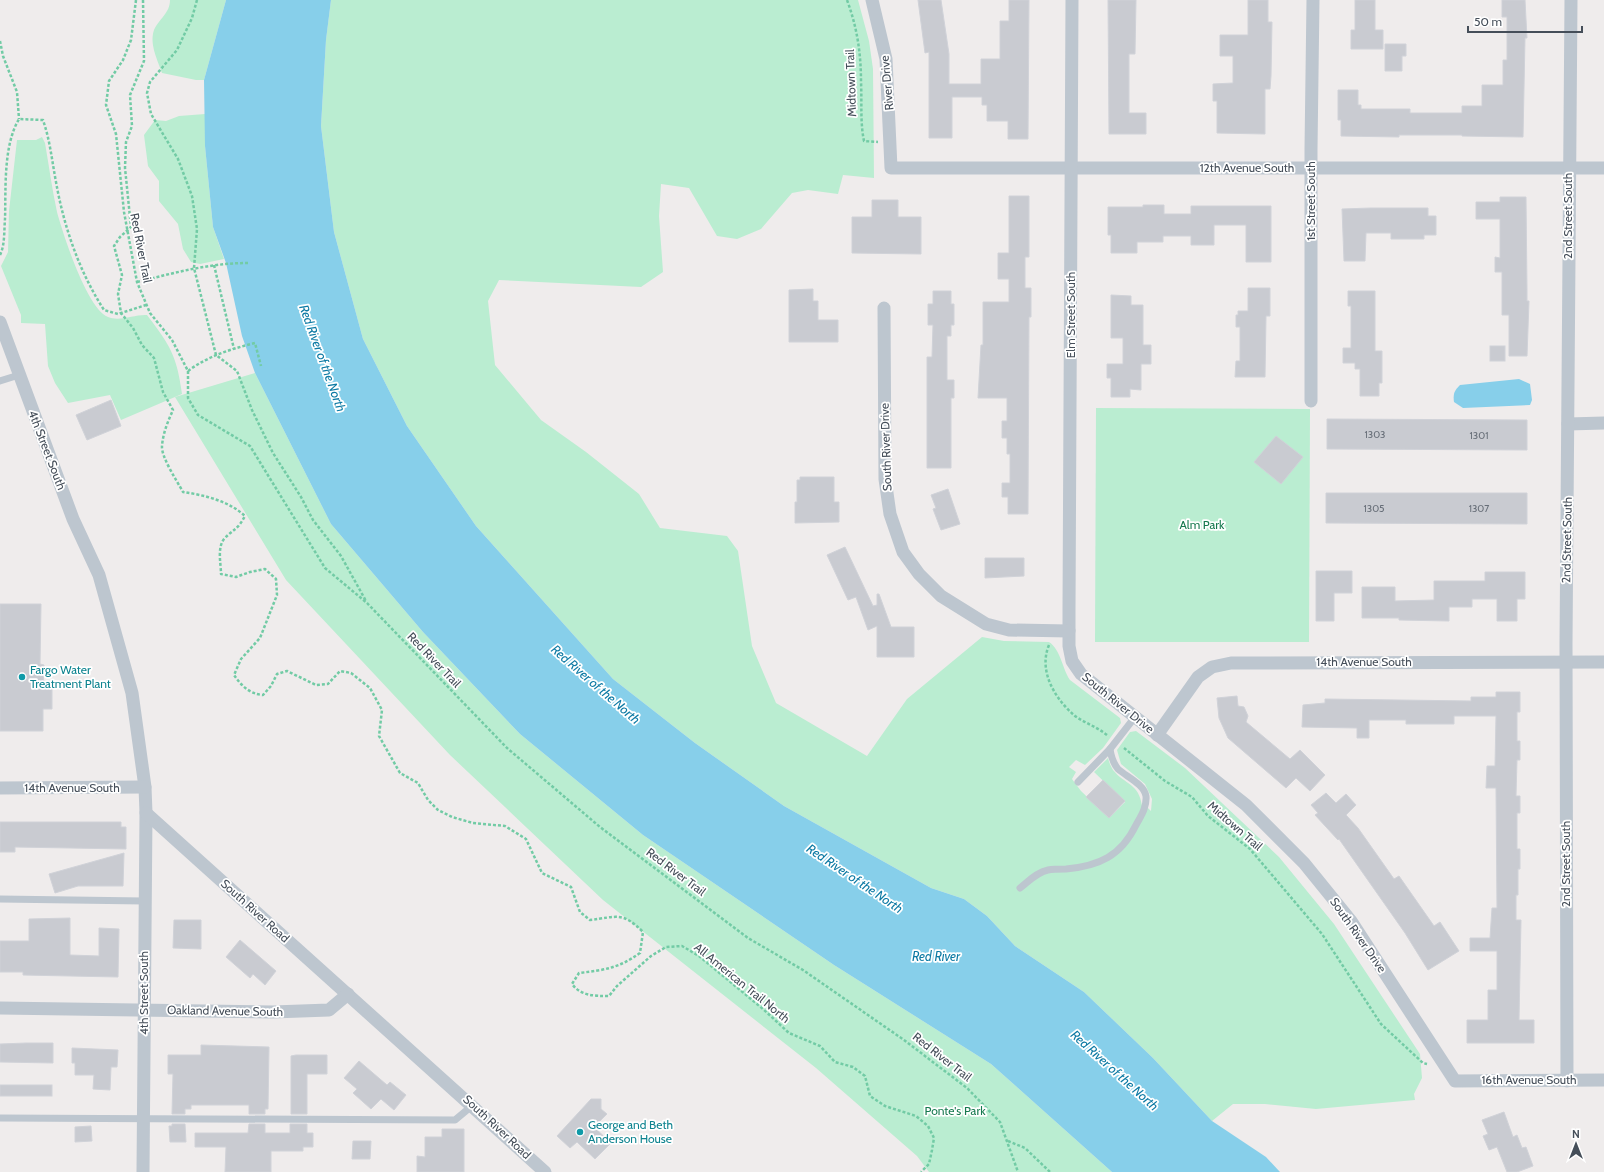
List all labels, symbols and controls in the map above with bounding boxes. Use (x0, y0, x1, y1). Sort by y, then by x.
scale bar (1468, 8, 1582, 34)
text: 50 m (1474, 14, 1502, 29)
street label: Midtown Trail (842, 49, 859, 117)
street label: River Drive (877, 55, 896, 111)
street label: 12th Avenue South (1200, 160, 1294, 175)
street label: 1st Street South (1303, 161, 1318, 241)
street label: 2nd Street South (1560, 173, 1575, 259)
street label: Red River Trail (127, 212, 156, 284)
street label: Elm Street South (1063, 272, 1078, 358)
water label: Red River of the North (296, 302, 350, 414)
street label: South River Drive (876, 403, 895, 491)
street label: 4th Street South (25, 408, 70, 492)
house number: 1303 (1364, 428, 1386, 441)
house number: 1301 (1470, 429, 1488, 442)
street label: 2nd Street South (1558, 497, 1575, 583)
house number: 1305 (1363, 502, 1385, 515)
house number: 1307 (1469, 502, 1489, 515)
park label: Alm Park (1180, 517, 1225, 532)
street label: Red River Trail (404, 629, 464, 690)
water label: Red River of the North (548, 641, 644, 727)
street label: 14th Avenue South (1316, 654, 1412, 669)
place label: Fargo Water Treatment Plant (30, 662, 111, 691)
street label: South River Drive (1079, 669, 1157, 736)
marker: Fargo Water Treatment Plant (17, 672, 27, 682)
street label: 14th Avenue South (24, 780, 120, 795)
street label: Midtown Trail (1205, 798, 1266, 854)
street label: 2nd Street South (1558, 821, 1573, 907)
water label: Red River of the North (804, 840, 906, 916)
street label: Red River Trail (644, 844, 709, 899)
street label: South River Road (218, 876, 293, 945)
street label: South River Drive (1327, 894, 1390, 975)
street label: All American Trail North (691, 939, 793, 1026)
water label: Red River (912, 948, 961, 964)
street label: 4th Street South (136, 951, 151, 1035)
street label: Oakland Avenue South (167, 1002, 283, 1019)
water label: Red River of the North (1068, 1026, 1162, 1114)
street label: Red River Trail (910, 1029, 975, 1084)
street label: 16th Avenue South (1481, 1072, 1577, 1087)
street label: South River Road (460, 1091, 534, 1162)
park label: Ponte's Park (924, 1103, 986, 1118)
place label: George and Beth Anderson House (588, 1117, 673, 1146)
north arrow (1556, 1124, 1596, 1164)
marker: George and Beth Anderson House (575, 1127, 585, 1137)
text: N (1572, 1127, 1580, 1141)

